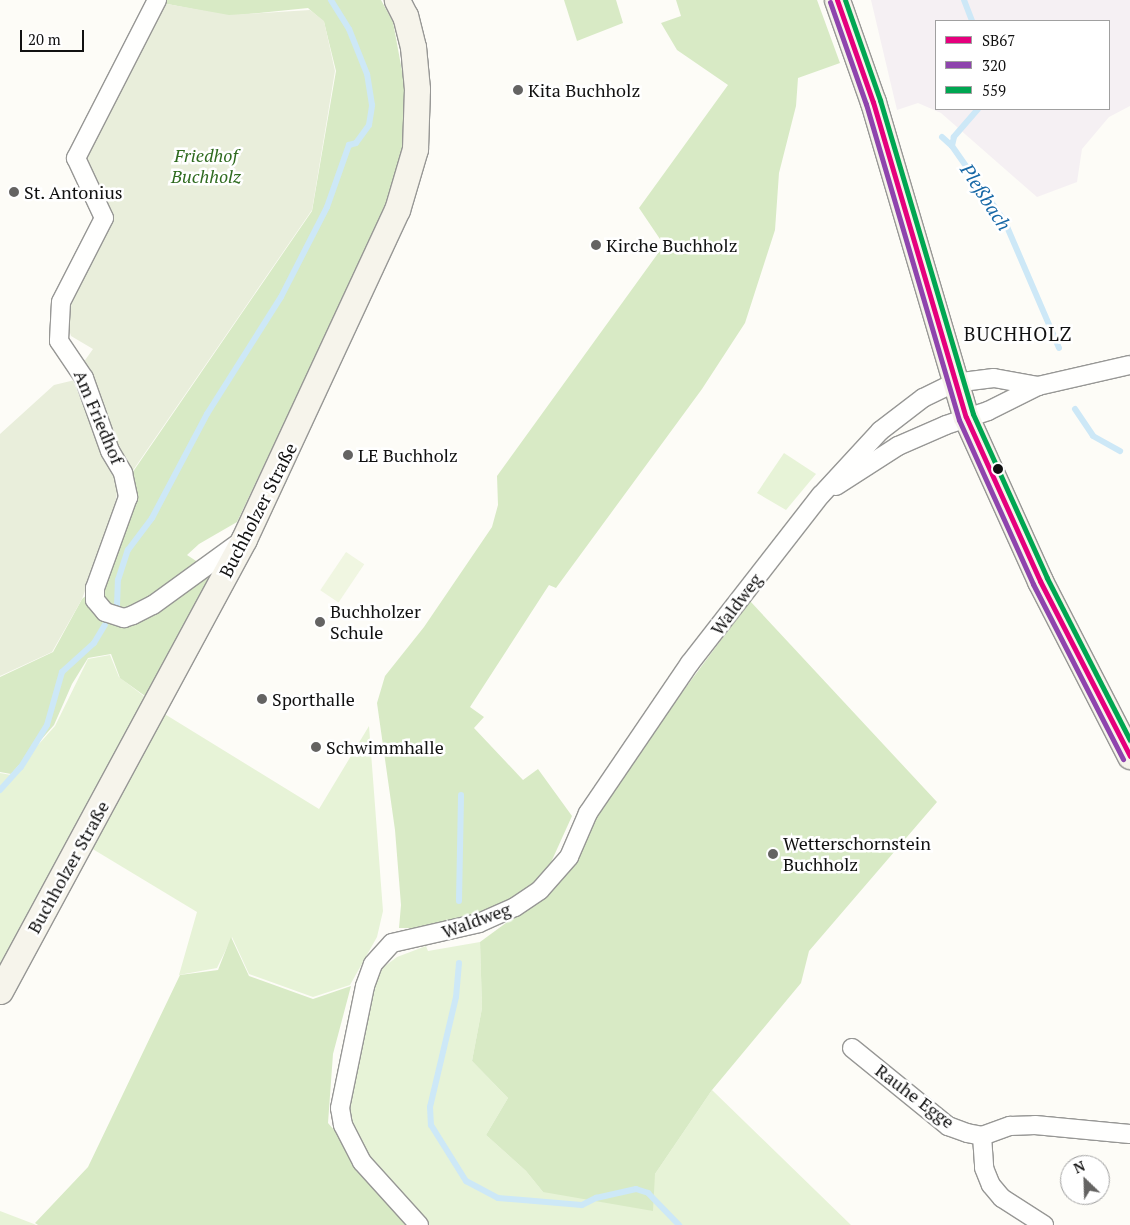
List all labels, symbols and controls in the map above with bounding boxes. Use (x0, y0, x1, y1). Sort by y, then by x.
scale bar (22, 20, 86, 52)
legend (935, 20, 1110, 110)
text: 20 m (28, 29, 61, 49)
text: SB67 (982, 30, 1015, 50)
text: 320 (982, 55, 1006, 75)
place label: Kita Buchholz (528, 79, 640, 101)
text: 559 (982, 80, 1006, 100)
marker: Kita Buchholz (512, 84, 524, 96)
park label: Friedhof Buchholz (171, 145, 241, 188)
water label: Pleßbach (956, 159, 1016, 235)
place label: St. Antonius (24, 181, 124, 203)
marker: St. Antonius (8, 186, 20, 198)
place label: Kirche Buchholz (606, 234, 737, 256)
marker: Kirche Buchholz (590, 239, 602, 251)
district label: BUCHHOLZ (963, 323, 1073, 345)
street label: Am Friedhof (70, 367, 128, 467)
street label: Buchholzer Straße (215, 439, 301, 581)
place label: LE Buchholz (358, 444, 458, 466)
marker: LE Buchholz (342, 449, 354, 461)
unlabelled marker (993, 464, 1003, 474)
street label: Waldweg (706, 569, 766, 639)
place label: Buchholzer Schule (330, 601, 421, 644)
marker: Buchholzer Schule (314, 616, 326, 628)
place label: Sporthalle (272, 688, 355, 710)
marker: Sporthalle (256, 693, 268, 705)
place label: Schwimmhalle (326, 736, 444, 758)
marker: Schwimmhalle (310, 741, 322, 753)
street label: Buchholzer Straße (23, 797, 113, 937)
place label: Wetterschornstein Buchholz (783, 833, 931, 876)
marker: Wetterschornstein Buchholz (767, 848, 779, 860)
street label: Waldweg (439, 898, 513, 942)
street label: Rauhe Egge (871, 1059, 959, 1133)
north arrow (1060, 1155, 1110, 1205)
text: N (1070, 1156, 1088, 1178)

